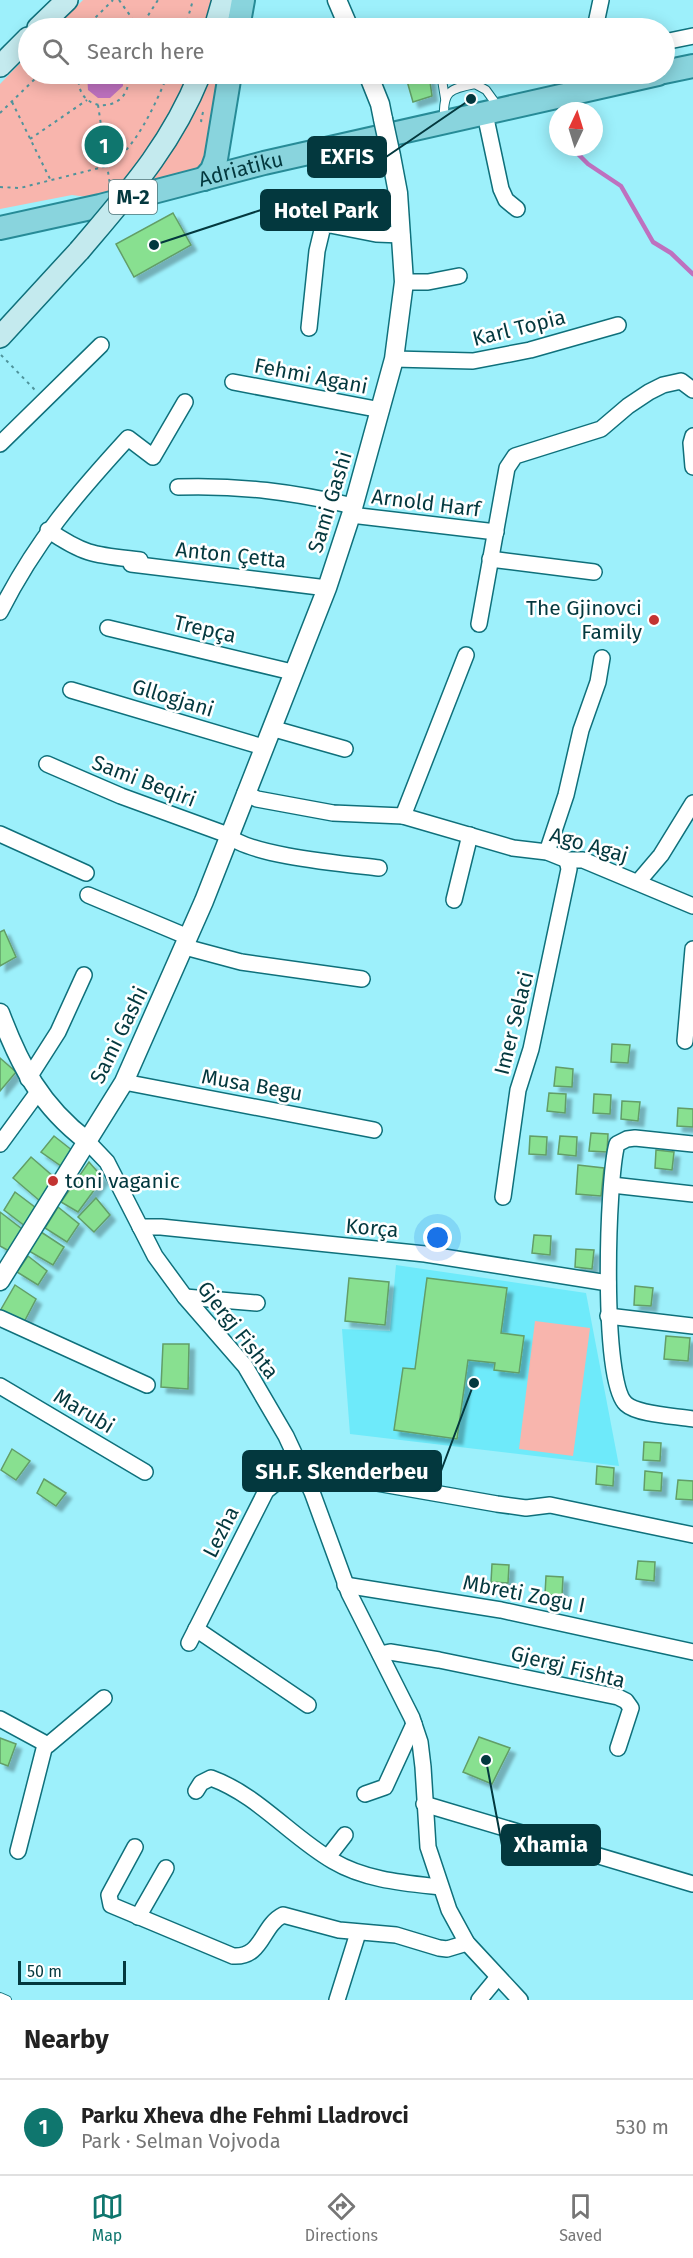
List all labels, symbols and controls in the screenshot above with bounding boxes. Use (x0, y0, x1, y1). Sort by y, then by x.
search box (18, 18, 675, 84)
icon: search (39, 35, 72, 68)
text: Search here (87, 38, 205, 65)
north arrow (549, 102, 603, 156)
pin: 1 (84, 122, 124, 168)
callout: EXFIS (308, 137, 386, 177)
text: EXFIS (320, 143, 374, 170)
street label: Adriatiku (196, 146, 286, 193)
road number: M-2 (109, 180, 157, 214)
callout: Hotel Park (261, 190, 390, 230)
text: Hotel Park (274, 197, 379, 224)
street label: Karl Topia (470, 304, 568, 352)
street label: Fehmi Agani (252, 352, 370, 400)
street label: Sami Gashi (302, 448, 358, 556)
street label: Arnold Harf (370, 483, 484, 523)
street label: Anton Çetta (174, 536, 288, 574)
place label: The Gjinovci Family (526, 595, 643, 645)
street label: Trepça (171, 609, 239, 649)
marker: The Gjinovci Family (647, 613, 661, 627)
street label: Gllogjani (129, 673, 217, 723)
street label: Sami Beqiri (88, 749, 200, 813)
street label: Ago Agaj (547, 821, 631, 869)
street label: Imer Selaci (489, 969, 539, 1077)
street label: Sami Gashi (84, 982, 154, 1088)
street label: Musa Begu (199, 1063, 305, 1107)
place label: toni vaganic (65, 1168, 180, 1194)
marker: toni vaganic (46, 1174, 60, 1188)
street label: Korça (344, 1213, 400, 1243)
your location (423, 1223, 452, 1252)
street label: Gjergj Fishta (192, 1276, 284, 1384)
street label: Marubi (49, 1383, 119, 1439)
callout: SH.F. Skenderbeu (243, 1451, 441, 1491)
text: SH.F. Skenderbeu (255, 1458, 429, 1485)
street label: Lezha (197, 1502, 245, 1562)
street label: Mbreti Zogu I (461, 1569, 587, 1619)
street label: Gjergj Fishta (508, 1640, 628, 1694)
callout: Xhamia (502, 1825, 600, 1865)
text: Xhamia (513, 1831, 588, 1858)
scale bar (18, 1958, 126, 1986)
text: 50 m (27, 1962, 62, 1981)
text: Nearby (24, 2024, 109, 2055)
text: Parku Xheva dhe Fehmi Lladrovci (81, 2102, 409, 2129)
text: 1 (39, 2115, 48, 2139)
text: 530 m (616, 2115, 669, 2139)
text: Park · Selman Vojvoda (81, 2129, 281, 2153)
tab: Map (91, 2190, 124, 2245)
tab: Directions (305, 2190, 378, 2245)
tab: Saved (559, 2190, 602, 2245)

